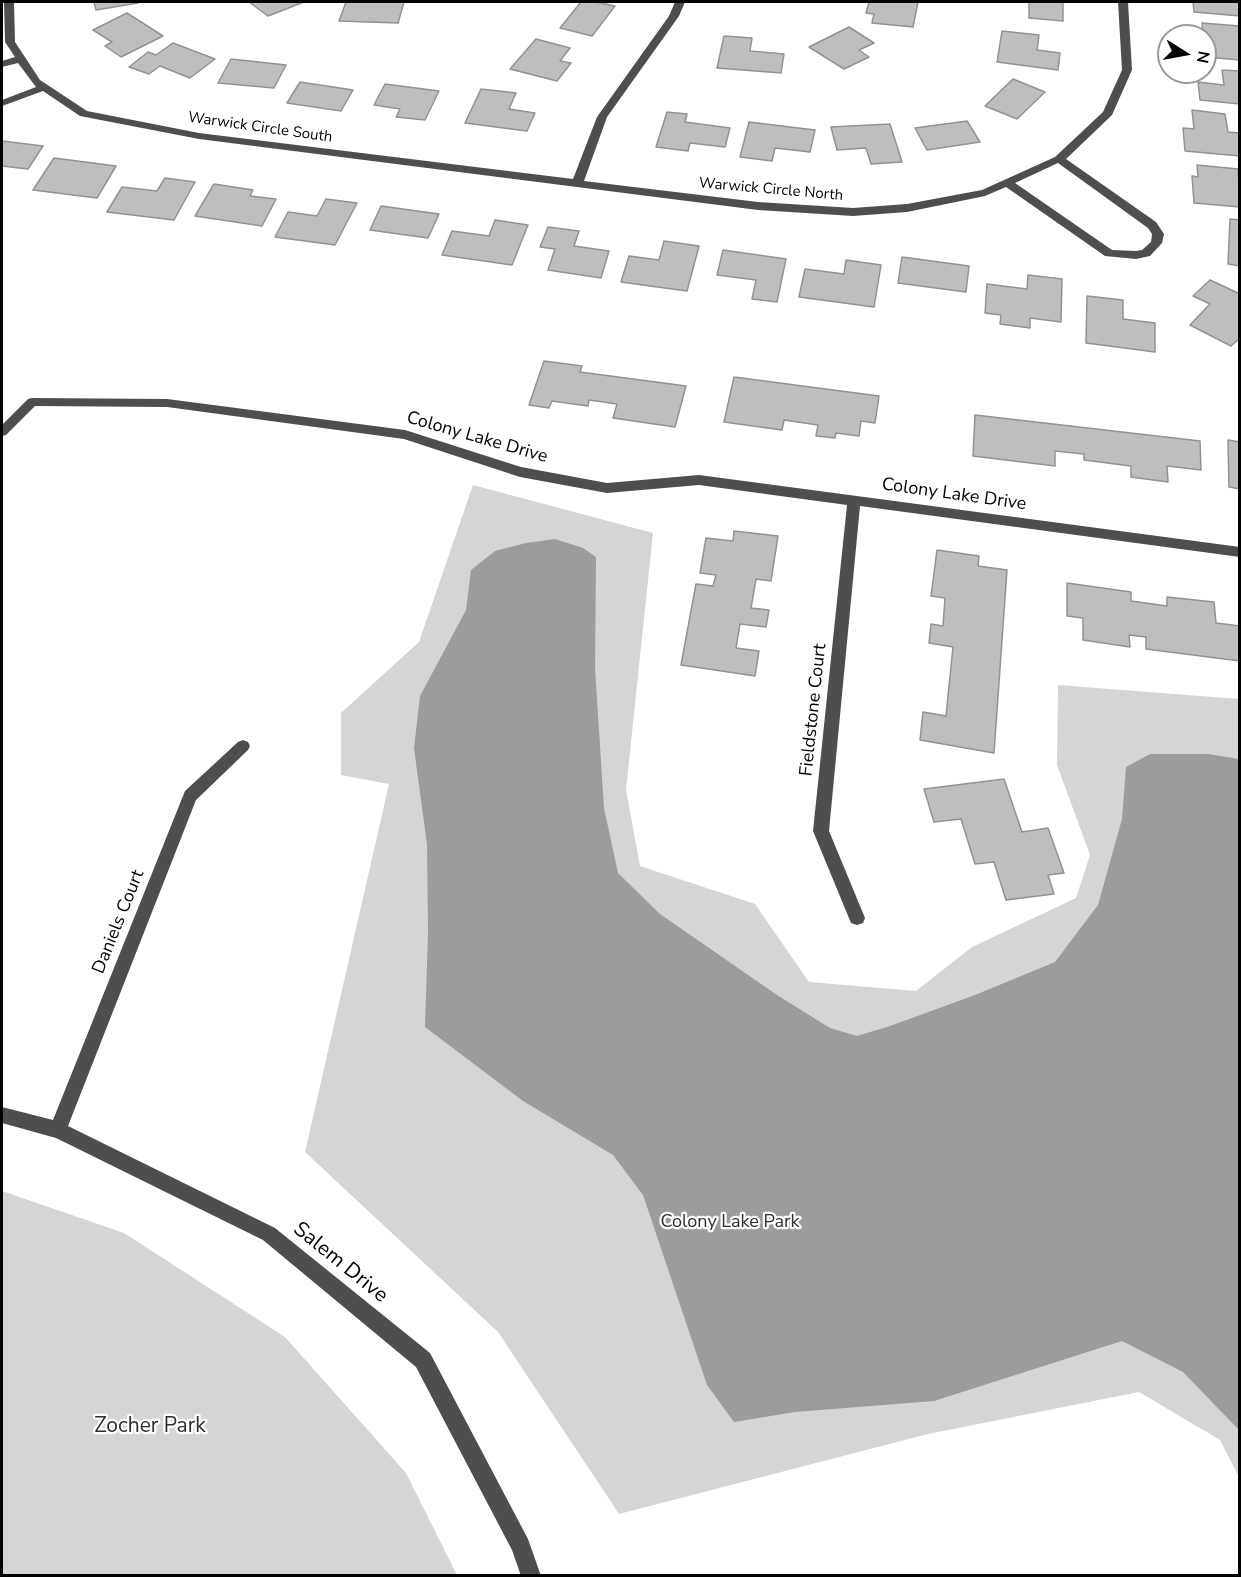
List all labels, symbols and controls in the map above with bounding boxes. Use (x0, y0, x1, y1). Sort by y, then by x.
north arrow (1157, 24, 1217, 84)
text: N (1191, 49, 1215, 65)
street label: Warwick Circle South (187, 109, 333, 147)
street label: Warwick Circle North (698, 175, 844, 205)
street label: Colony Lake Drive (404, 408, 550, 468)
street label: Colony Lake Drive (880, 474, 1028, 516)
street label: Fieldstone Court (796, 643, 832, 777)
street label: Daniels Court (88, 867, 150, 977)
park label: Colony Lake Park (661, 1212, 799, 1234)
street label: Salem Drive (288, 1217, 392, 1309)
park label: Zocher Park (94, 1414, 206, 1440)

